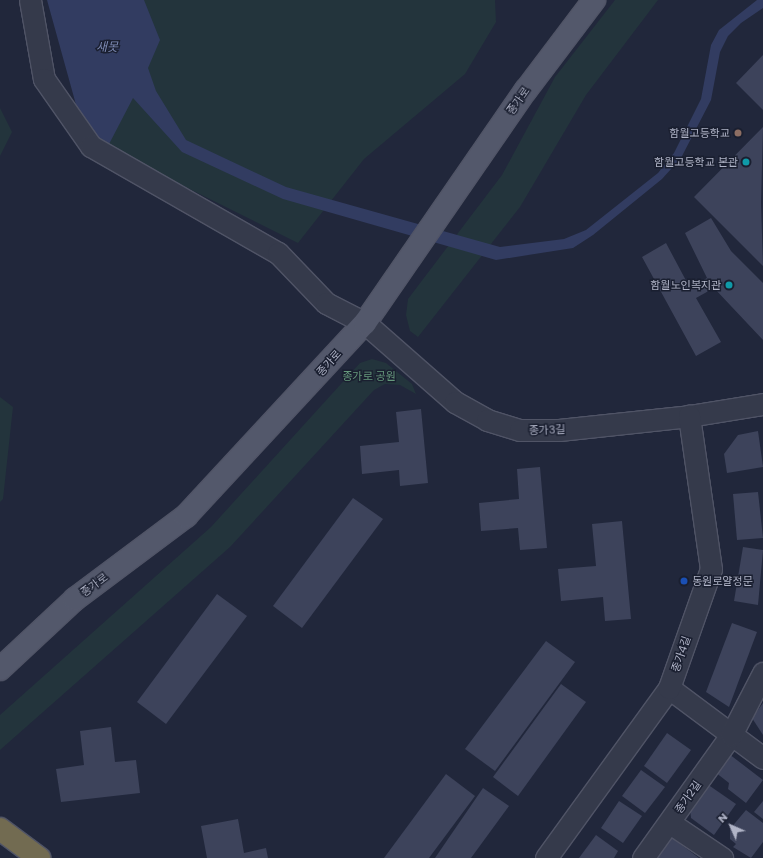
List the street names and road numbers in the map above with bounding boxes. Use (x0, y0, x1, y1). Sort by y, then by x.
street label: 종가로 (504, 85, 532, 117)
street label: 종가로 (314, 347, 344, 379)
street label: 종가3길 (528, 423, 566, 437)
street label: 종가로 (78, 571, 110, 599)
street label: 종가4길 (669, 634, 693, 674)
street label: 종가2길 (672, 778, 704, 816)

